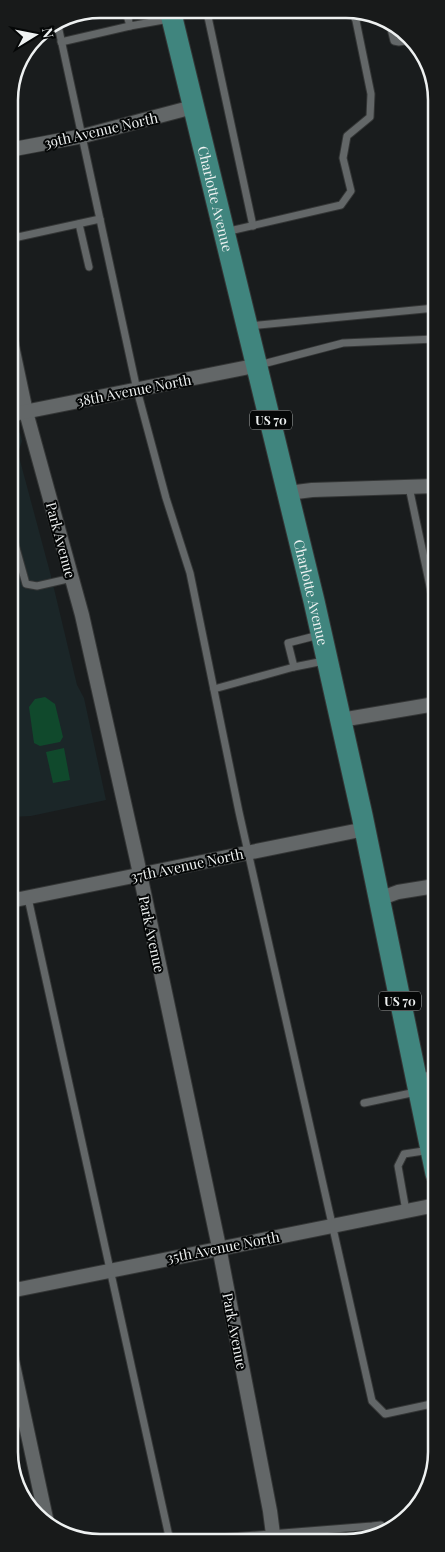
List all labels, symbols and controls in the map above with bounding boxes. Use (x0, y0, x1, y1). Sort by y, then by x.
north arrow (10, 10, 60, 60)
text: N (38, 26, 59, 39)
street label: 39th Avenue North (42, 108, 160, 152)
street label: Charlotte Avenue (194, 144, 238, 253)
street label: 38th Avenue North (75, 369, 194, 410)
road number: US 70 (250, 410, 292, 430)
street label: Park Avenue (42, 500, 80, 580)
street label: Charlotte Avenue (290, 537, 333, 647)
street label: 37th Avenue North (129, 844, 246, 886)
street label: Park Avenue (135, 894, 169, 974)
road number: US 70 (379, 991, 421, 1010)
street label: 35th Avenue North (165, 1227, 282, 1267)
street label: Park Avenue (218, 1291, 252, 1371)

